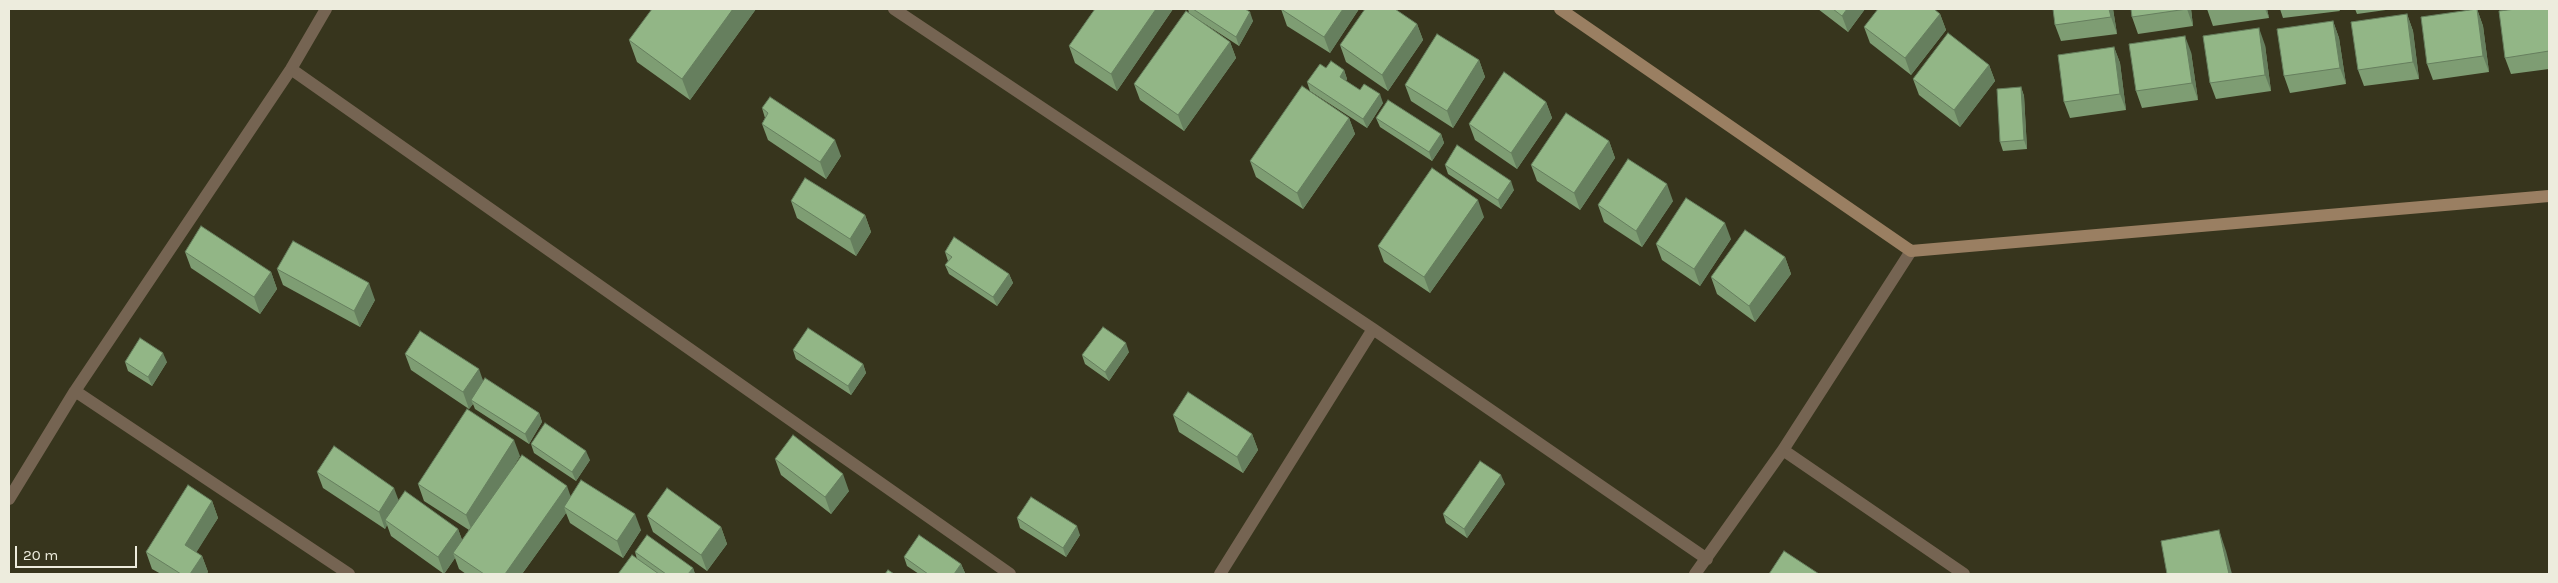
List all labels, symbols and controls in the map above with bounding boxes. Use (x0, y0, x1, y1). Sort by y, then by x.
scale bar (18, 536, 140, 568)
text: 20 m (23, 546, 58, 564)

